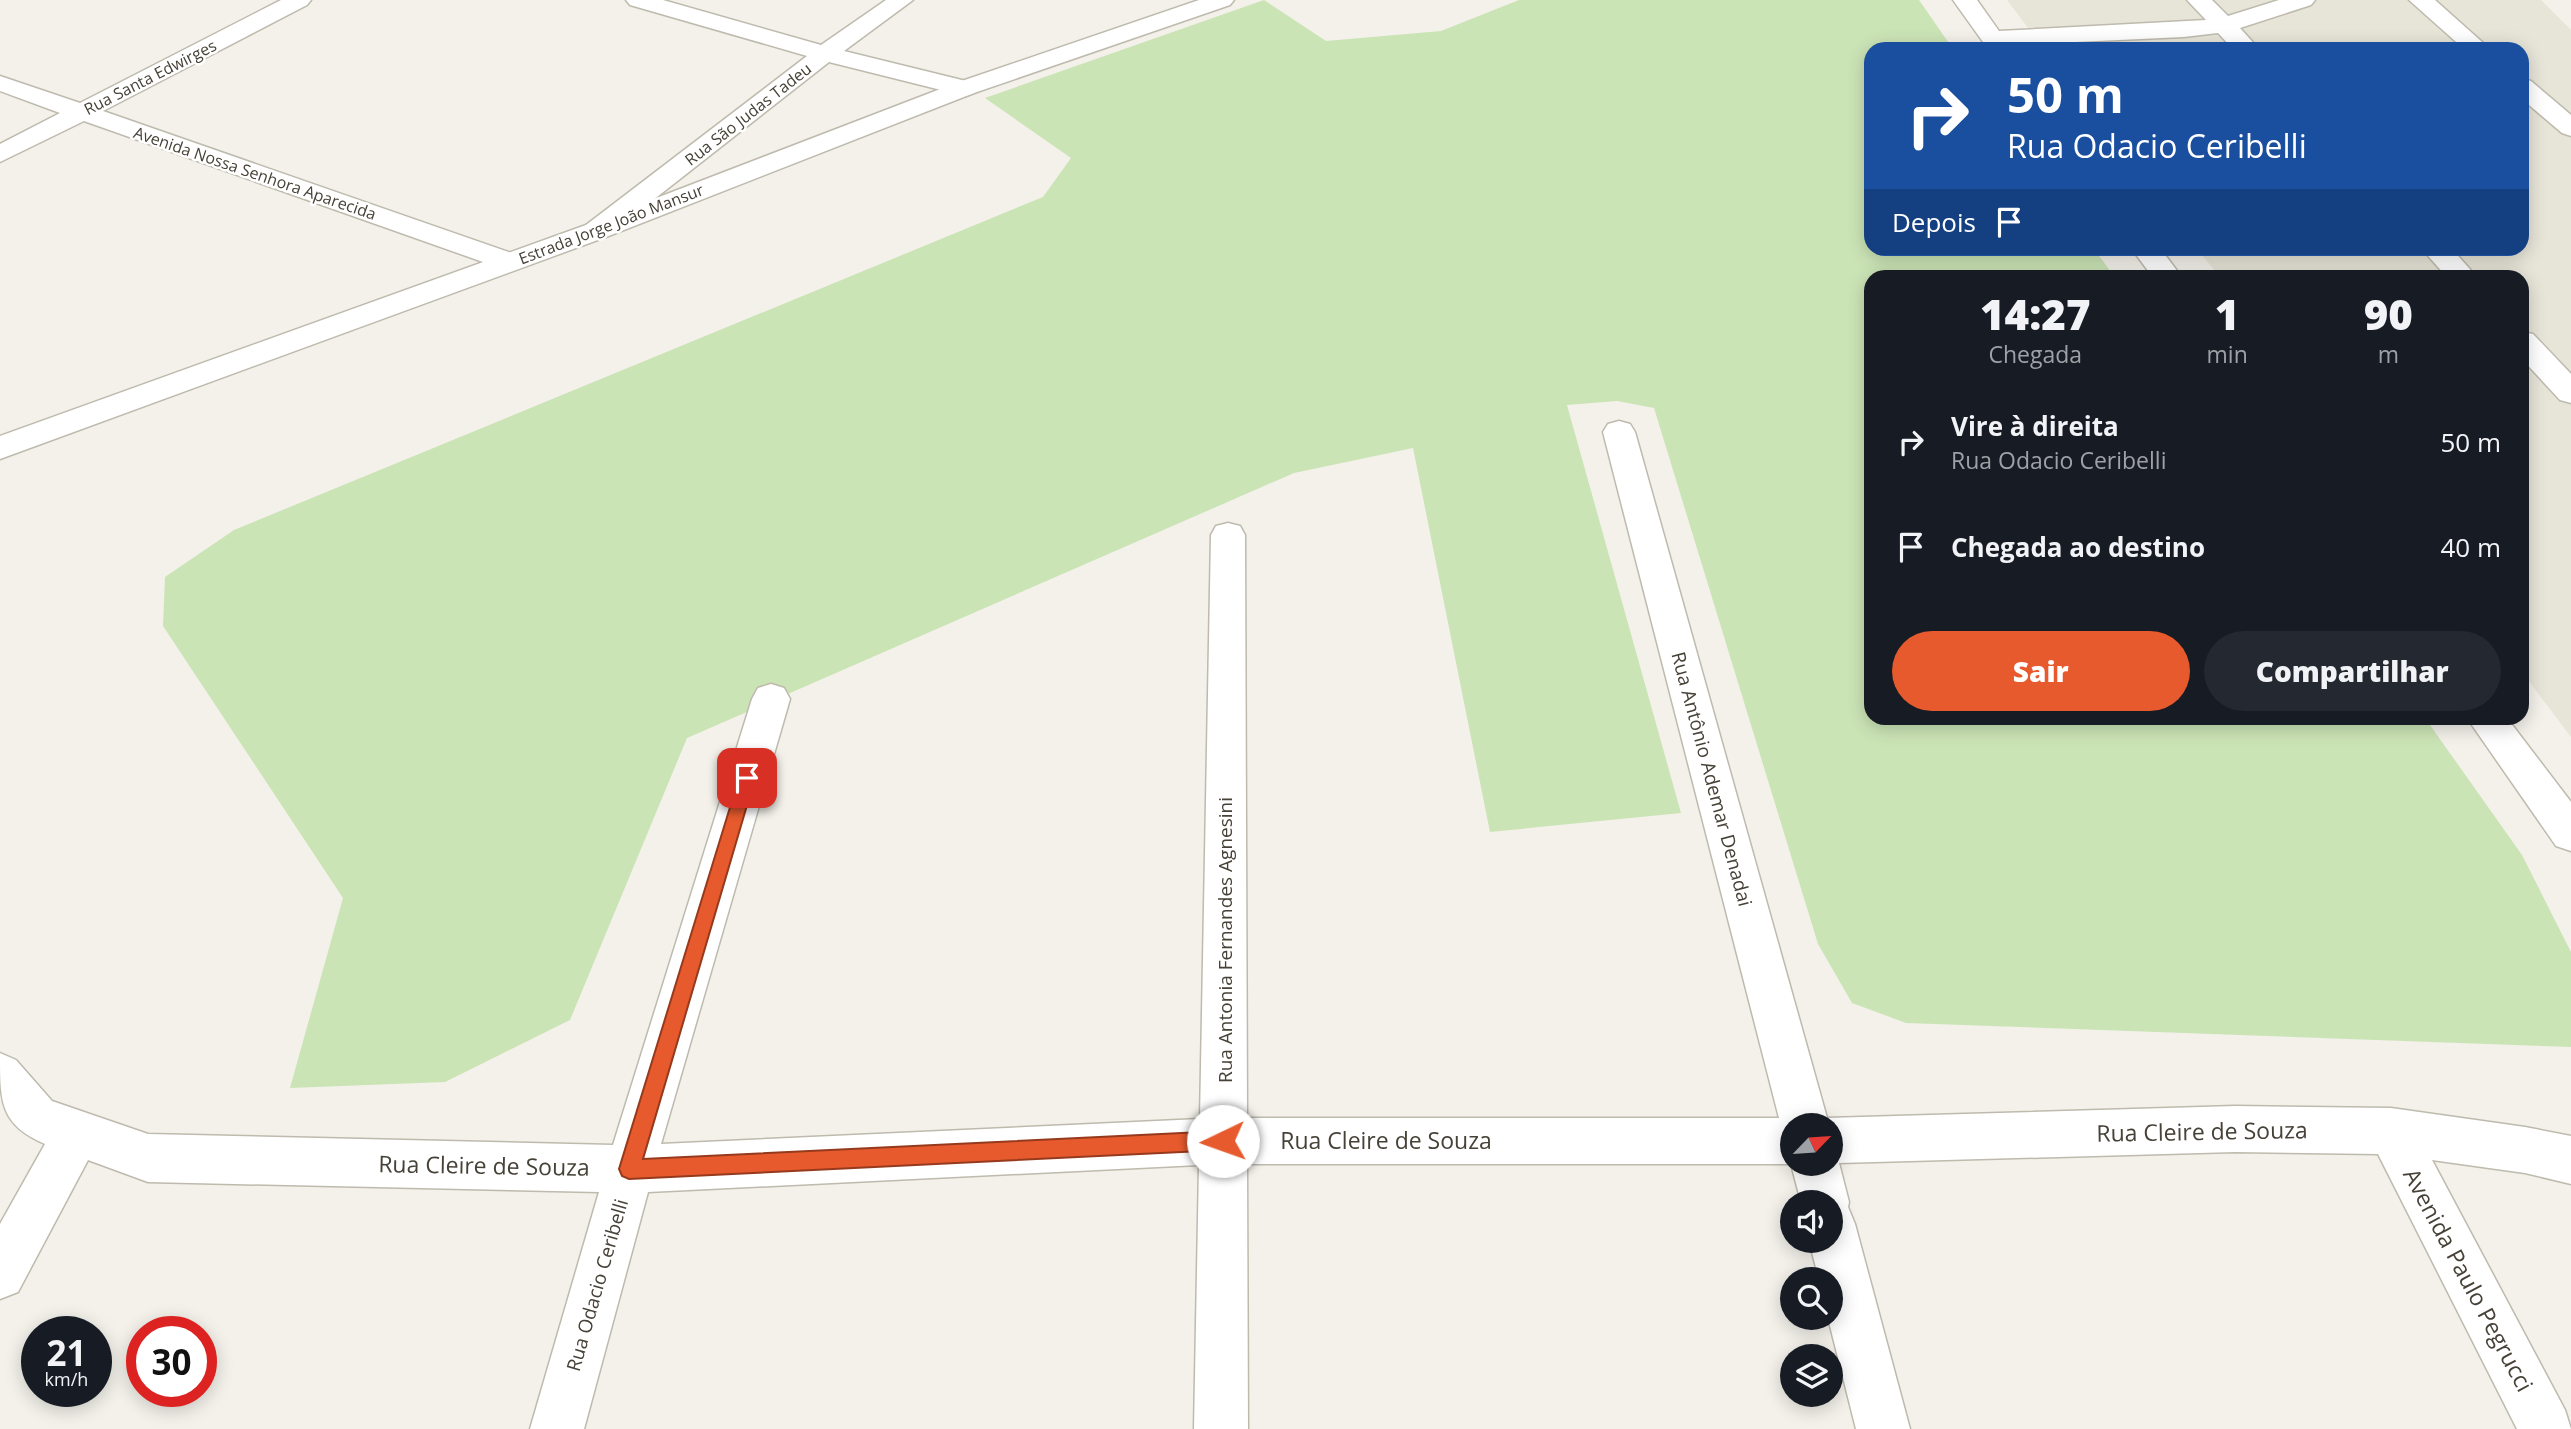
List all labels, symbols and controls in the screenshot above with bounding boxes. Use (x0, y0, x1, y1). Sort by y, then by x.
street label: Rua Santa Edwirges (80, 34, 220, 120)
street label: Rua São Judas Tadeu (680, 58, 816, 170)
text: 50 m (2007, 61, 2124, 127)
icon: right (1892, 70, 1983, 161)
street label: Avenida Nossa Senhora Aparecida (131, 121, 379, 225)
text: Rua Odacio Ceribelli (2007, 124, 2307, 167)
street label: Estrada Jorge João Mansur (515, 178, 707, 269)
icon: arrive (1990, 203, 2028, 241)
text: Depois (1892, 204, 1976, 240)
text: 14:27 (1980, 285, 2091, 342)
text: 1 (2215, 285, 2239, 342)
text: 90 (2364, 285, 2413, 342)
text: Chegada (1988, 338, 2082, 370)
text: min (2207, 338, 2248, 370)
text: m (2378, 338, 2399, 370)
text: Vire à direita (1951, 408, 2119, 444)
icon: right (1892, 423, 1930, 461)
text: 50 m (2440, 424, 2501, 460)
text: Rua Odacio Ceribelli (1951, 444, 2166, 476)
icon: arrive (1892, 528, 1930, 566)
text: Chegada ao destino (1951, 529, 2205, 565)
text: 40 m (2440, 529, 2501, 565)
button: Sair (1892, 631, 2190, 711)
button: Compartilhar (2204, 631, 2501, 711)
street label: Rua Antônio Ademar Denadai (1665, 649, 1759, 909)
pin (717, 748, 777, 808)
icon: arrive (728, 759, 766, 797)
street label: Rua Antonia Fernandes Agnesini (1212, 797, 1238, 1083)
position arrow (1186, 1104, 1260, 1178)
north arrow (1780, 1113, 1843, 1176)
map controls (1780, 1113, 1843, 1407)
street label: Rua Cleire de Souza (2096, 1113, 2308, 1149)
street label: Rua Cleire de Souza (1280, 1124, 1492, 1156)
street label: Rua Cleire de Souza (378, 1147, 590, 1183)
street label: Avenida Paulo Pegrucci (2396, 1162, 2541, 1397)
button: sound (1780, 1190, 1843, 1253)
street label: Rua Odacio Ceribelli (560, 1196, 634, 1374)
button: search (1780, 1267, 1843, 1330)
speed limit sign: 30 (126, 1316, 217, 1407)
text: 21 (46, 1329, 87, 1376)
button: layers (1780, 1344, 1843, 1407)
text: km/h (45, 1367, 88, 1391)

